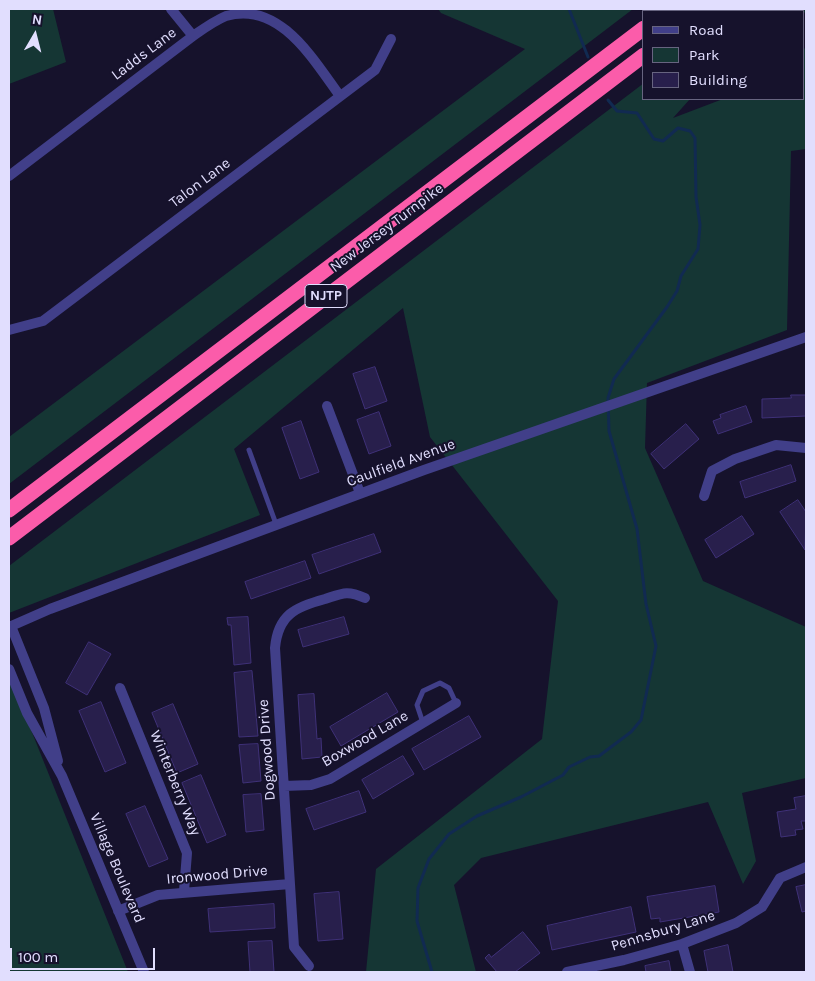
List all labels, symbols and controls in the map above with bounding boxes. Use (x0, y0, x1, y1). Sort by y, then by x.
north arrow (10, 10, 60, 60)
legend (642, 10, 805, 100)
text: N (31, 11, 43, 29)
text: Road (689, 21, 724, 39)
street label: Ladds Lane (108, 24, 180, 84)
text: Park (689, 46, 719, 64)
text: Building (689, 71, 747, 89)
street label: Talon Lane (166, 154, 234, 212)
street label: New Jersey Turnpike (327, 180, 447, 276)
road number: NJTP (305, 284, 347, 308)
street label: Caulfield Avenue (344, 435, 458, 491)
street label: Dogwood Drive (254, 699, 280, 801)
street label: Boxwood Lane (319, 707, 411, 771)
street label: Winterberry Way (146, 728, 204, 838)
street label: Village Boulevard (86, 810, 148, 926)
street label: Ironwood Drive (166, 862, 268, 888)
street label: Pennsbury Lane (609, 907, 717, 955)
scale bar (12, 938, 158, 970)
text: 100 m (18, 948, 58, 966)

